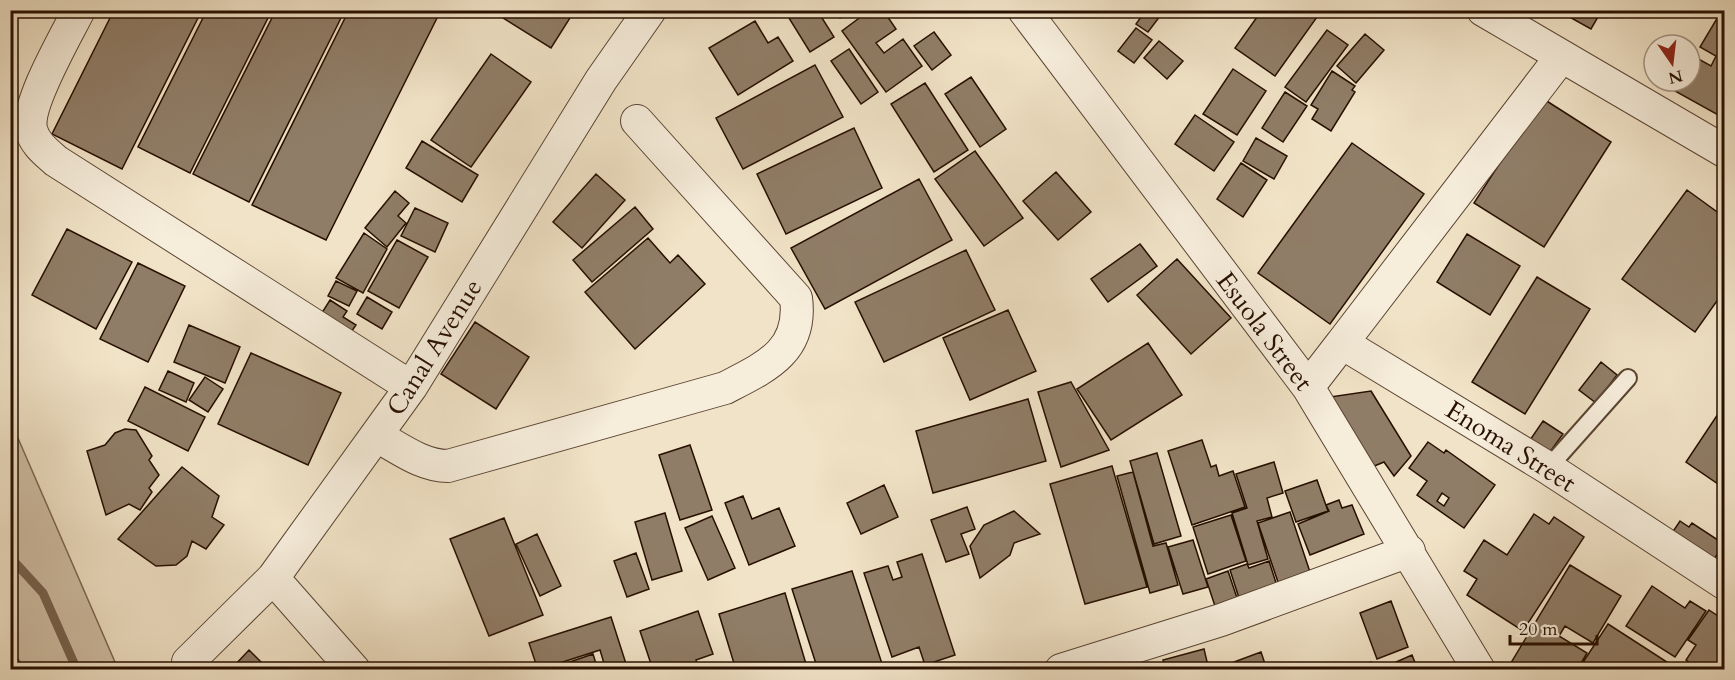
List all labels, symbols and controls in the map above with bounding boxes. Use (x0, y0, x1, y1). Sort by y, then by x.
north arrow (1642, 33, 1702, 93)
text: N (1666, 64, 1685, 89)
street label: Esuola Street (1208, 265, 1321, 398)
street label: Canal Avenue (379, 272, 490, 422)
street label: Enoma Street (1439, 392, 1583, 500)
scale bar (1510, 608, 1597, 646)
text: 20 m (1519, 617, 1558, 642)

